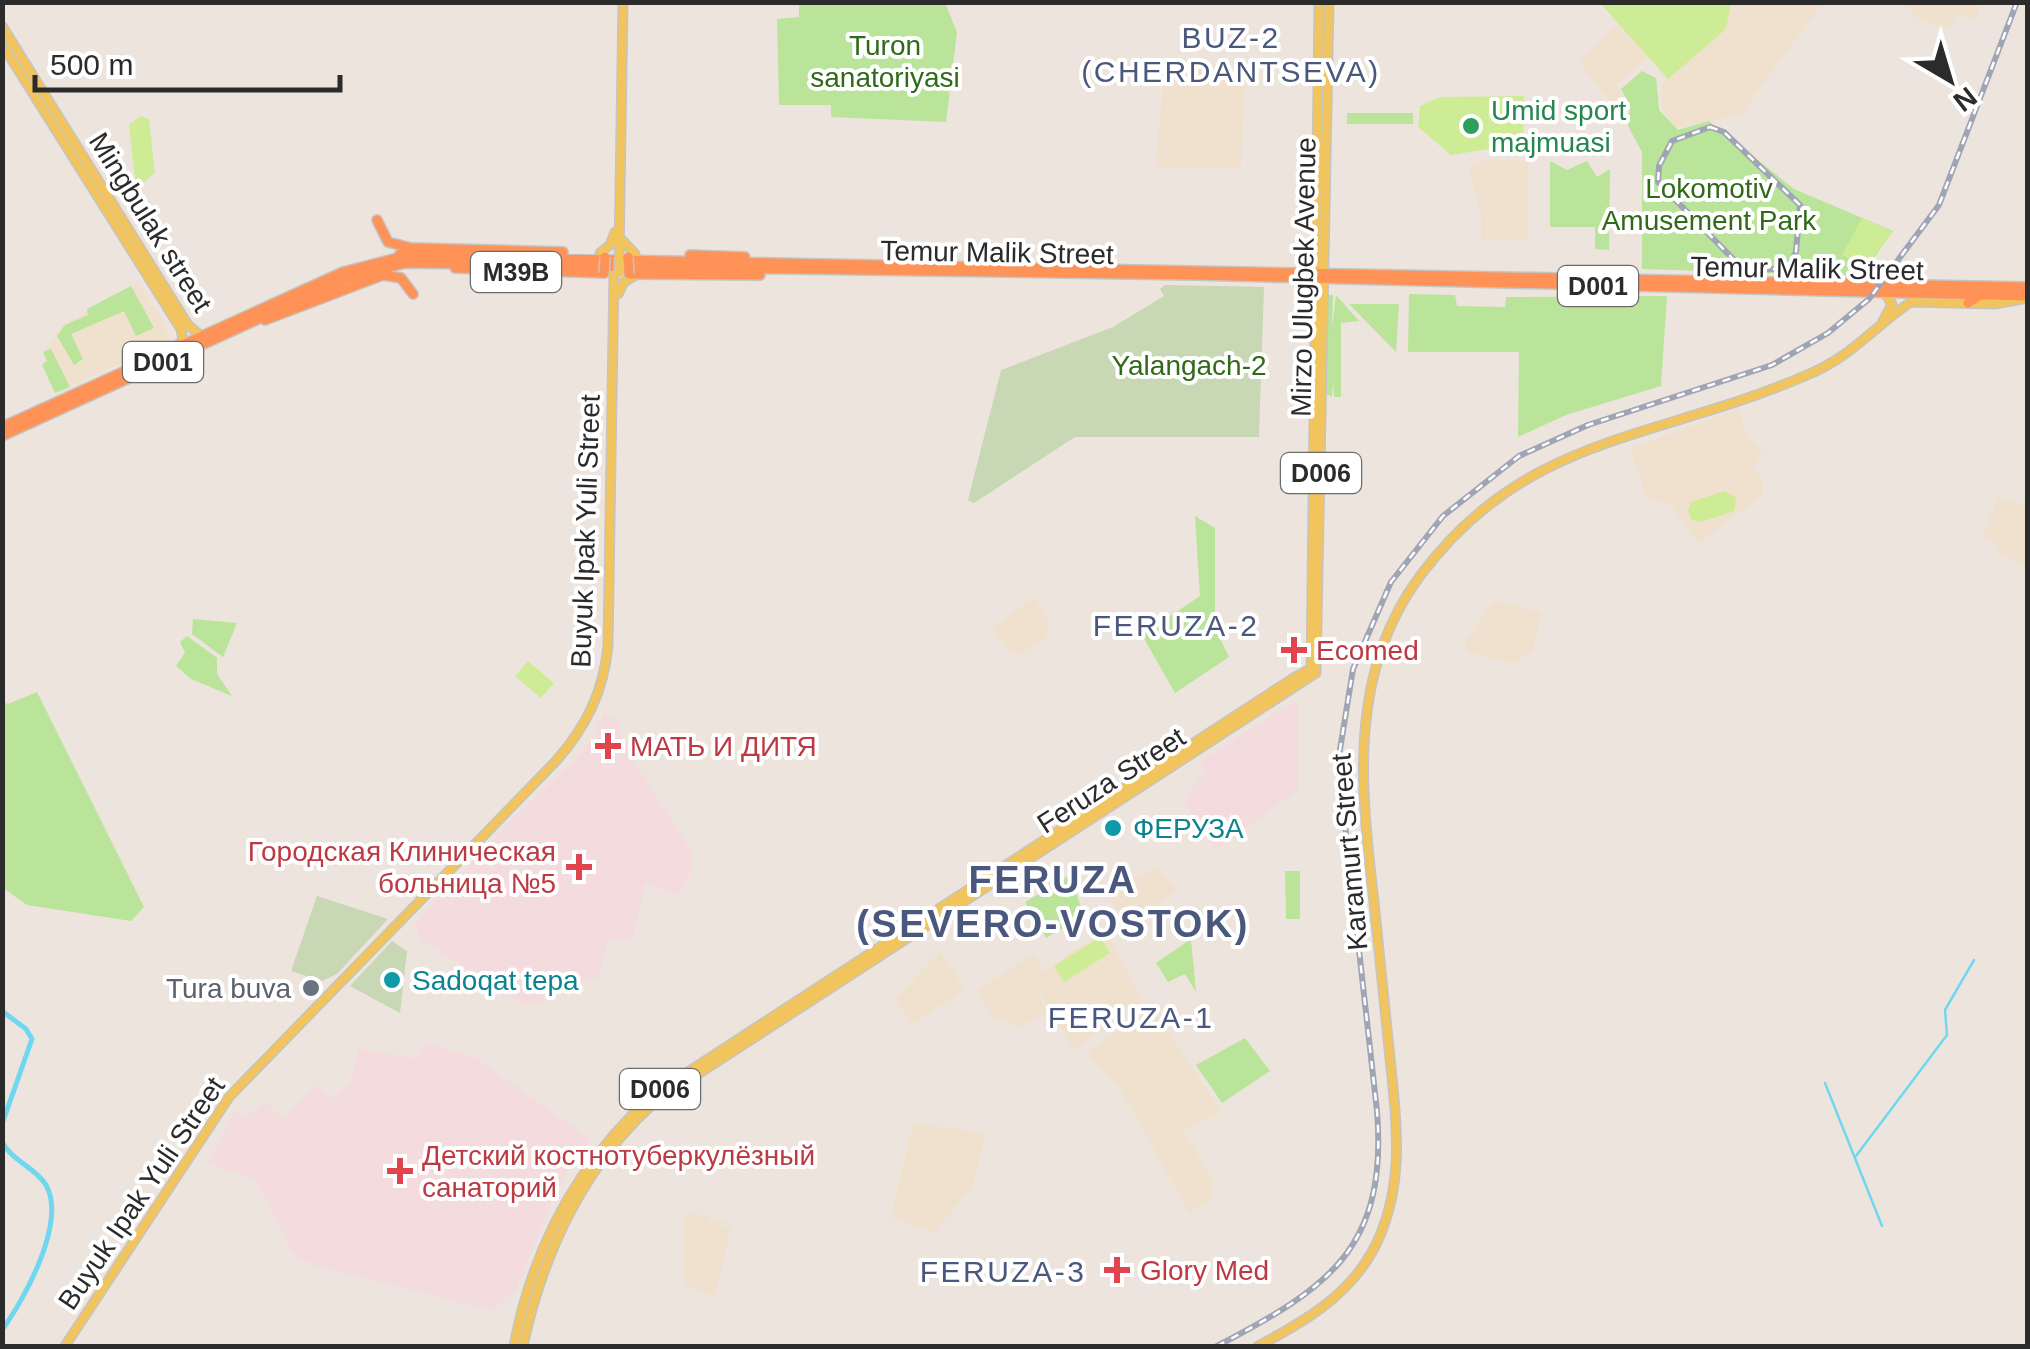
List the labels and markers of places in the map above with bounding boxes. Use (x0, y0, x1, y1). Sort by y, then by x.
place label: Umid sport majmuasi (1491, 95, 1627, 158)
marker: Umid sport majmuasi (1460, 115, 1482, 137)
place label: Ecomed (1316, 635, 1419, 666)
marker: Ecomed (1281, 637, 1307, 663)
place label: МАТЬ И ДИТЯ (630, 731, 817, 762)
marker: МАТЬ И ДИТЯ (595, 733, 621, 759)
place label: ФЕРУЗА (1133, 813, 1244, 844)
marker: ФЕРУЗА (1102, 817, 1124, 839)
place label: Городская Клиническая больница №5 (248, 836, 556, 899)
marker: Городская Клиническая больница №5 (566, 854, 592, 880)
place label: Sadoqat tepa (412, 965, 579, 996)
marker: Sadoqat tepa (381, 969, 403, 991)
place label: Tura buva (166, 973, 291, 1004)
marker: Tura buva (300, 977, 322, 999)
place label: Детский костнотуберкулёзный санаторий (422, 1140, 815, 1203)
marker: Детский костнотуберкулёзный санаторий (387, 1158, 413, 1184)
place label: Glory Med (1140, 1255, 1269, 1286)
marker: Glory Med (1104, 1257, 1130, 1283)

